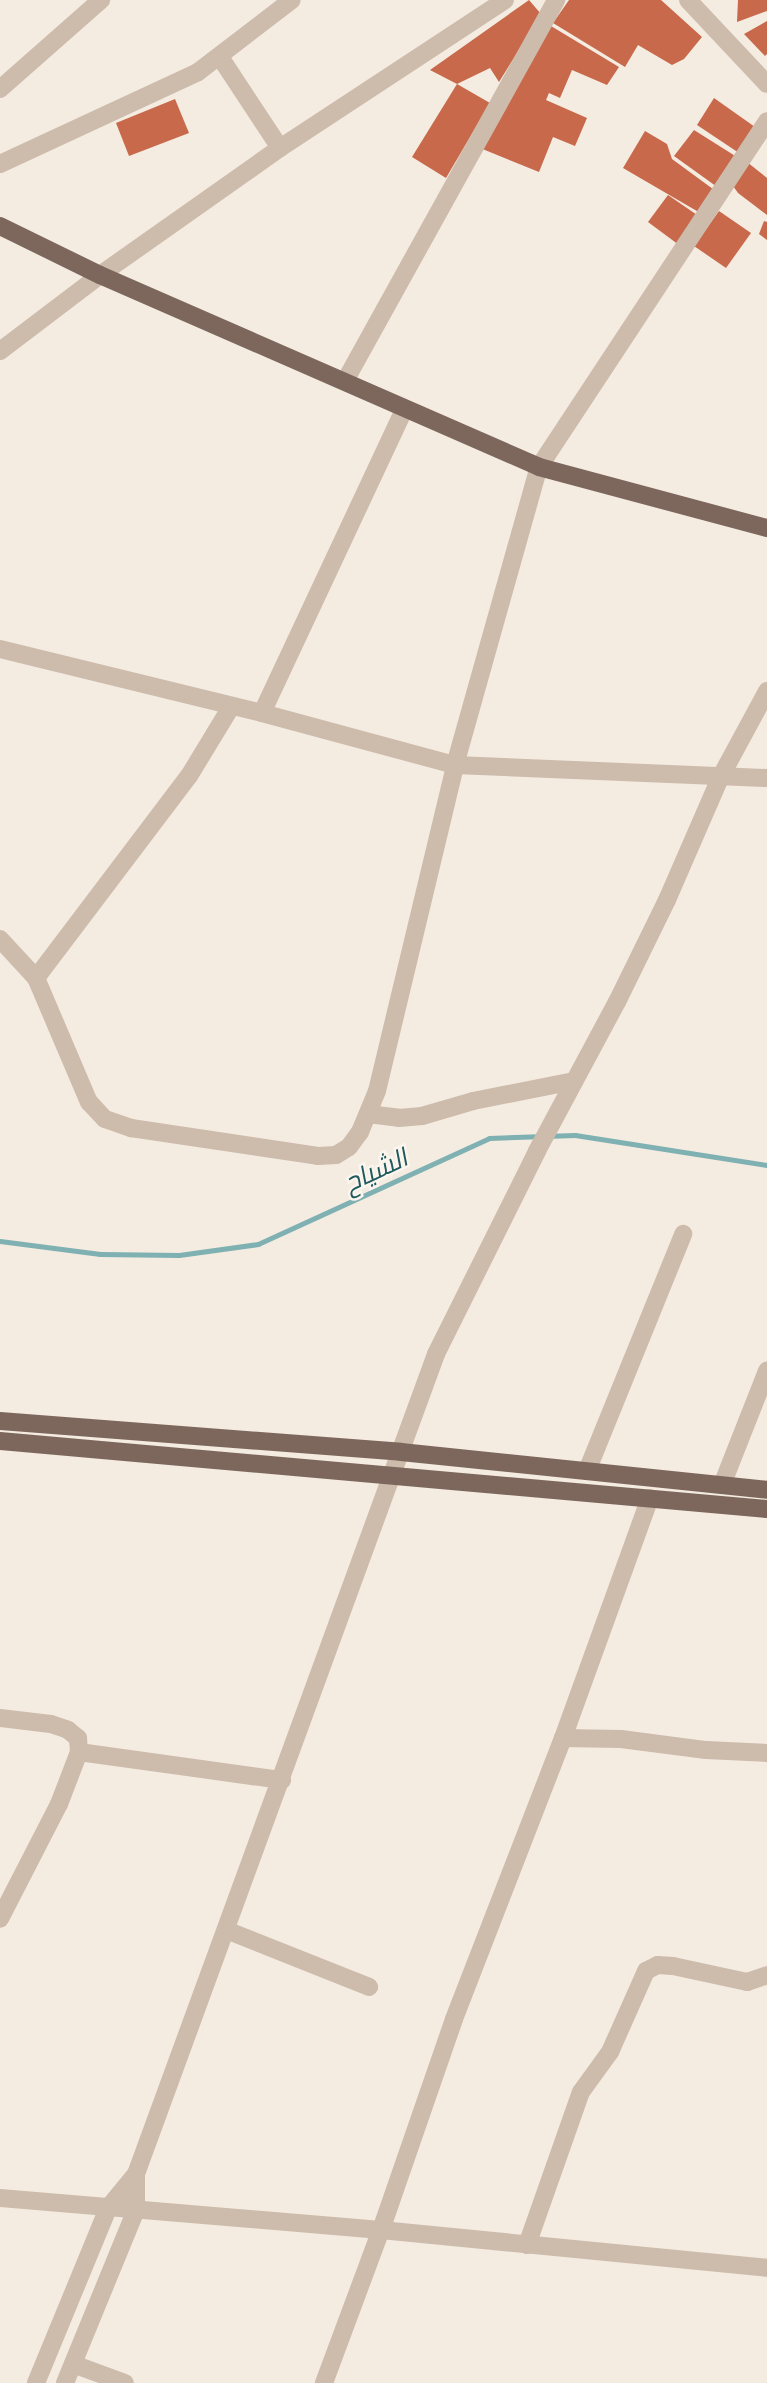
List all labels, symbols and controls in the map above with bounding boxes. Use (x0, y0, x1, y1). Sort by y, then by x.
water label: الشياح (338, 1141, 412, 1197)

